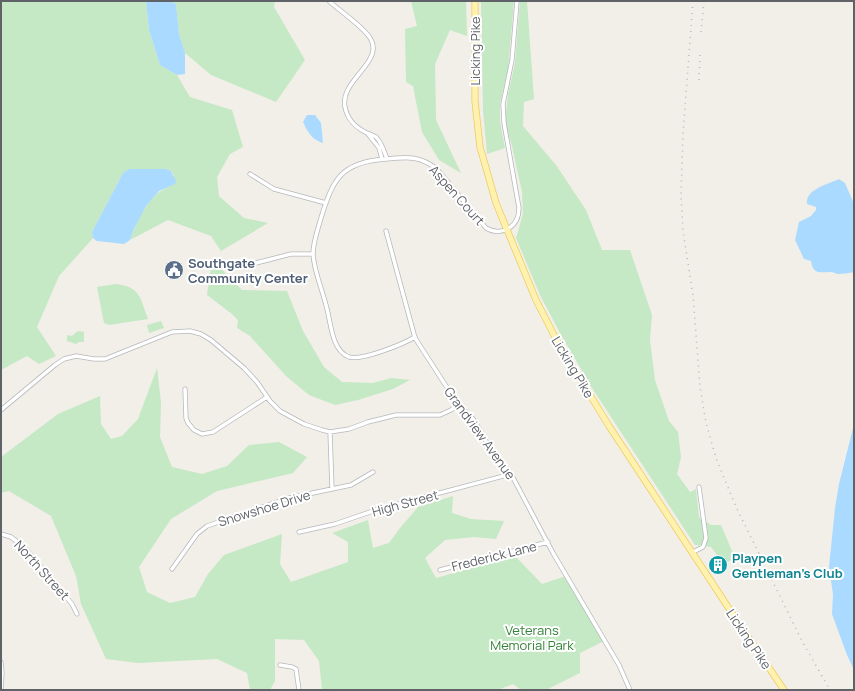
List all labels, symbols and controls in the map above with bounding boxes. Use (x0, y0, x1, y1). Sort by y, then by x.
street label: Licking Pike (466, 16, 484, 86)
street label: Aspen Court (425, 161, 489, 229)
place label: Southgate Community Center (188, 254, 308, 287)
public building icon: Southgate Community Center (163, 259, 185, 281)
street label: Licking Pike (547, 333, 599, 402)
street label: Grandview Avenue (440, 383, 520, 483)
street label: Snowshoe Drive (216, 485, 313, 531)
street label: High Street (370, 485, 440, 521)
street label: North Street (10, 536, 74, 604)
street label: Frederick Lane (450, 537, 539, 575)
place label: Playpen Gentleman's Club (732, 549, 843, 582)
building icon: Playpen Gentleman's Club (707, 554, 729, 576)
street label: Licking Pike (722, 605, 776, 673)
park label: Veterans Memorial Park (490, 621, 574, 654)

